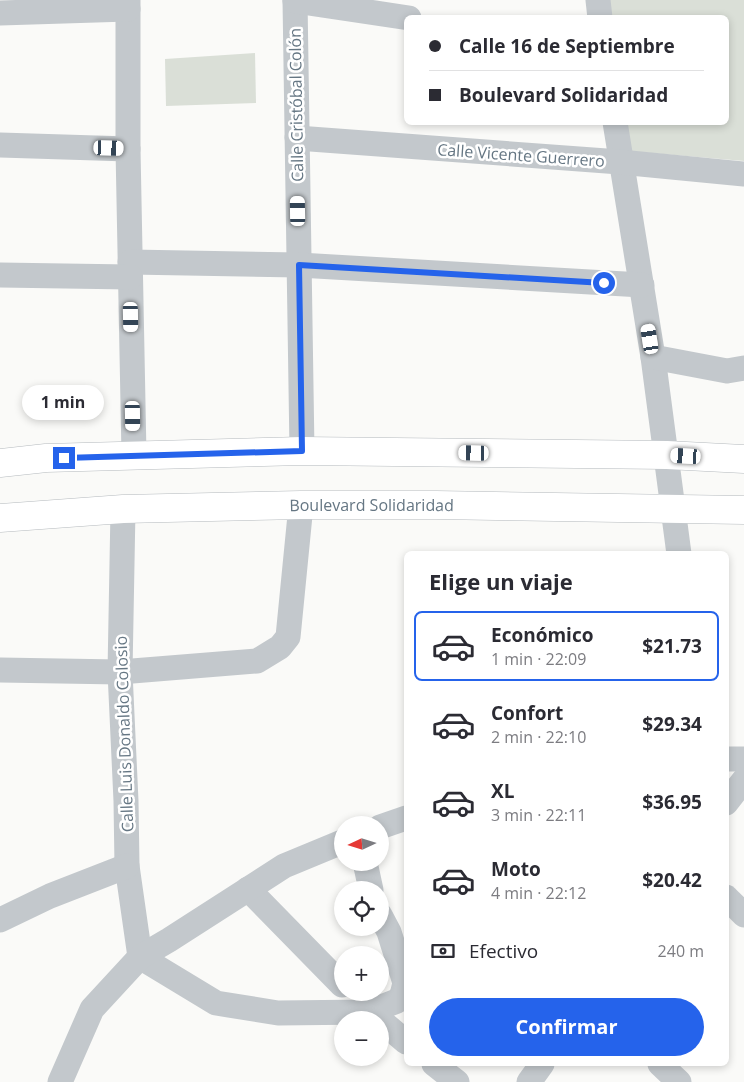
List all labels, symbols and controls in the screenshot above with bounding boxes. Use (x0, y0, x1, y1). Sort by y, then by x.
street label: Calle Cristóbal Colón (284, 28, 308, 182)
text: Calle 16 de Septiembre (459, 33, 675, 59)
text: Boulevard Solidaridad (459, 82, 668, 108)
street label: Calle Vicente Guerrero (437, 138, 605, 172)
car (93, 140, 124, 156)
car (290, 196, 305, 226)
route start (593, 272, 615, 294)
car (123, 302, 138, 332)
car (640, 323, 659, 355)
callout: 1 min (23, 386, 105, 420)
text: 1 min (41, 391, 85, 413)
car (125, 401, 140, 431)
car (458, 445, 489, 461)
route end (53, 447, 75, 469)
car (670, 448, 701, 464)
street label: Boulevard Solidaridad (289, 494, 454, 516)
text: Elige un viaje (429, 566, 573, 596)
text: Económico (491, 622, 593, 648)
icon: car (431, 624, 476, 669)
text: $21.73 (642, 633, 702, 659)
street label: Calle Luis Donaldo Colosio (110, 635, 138, 833)
text: 1 min · 22:09 (491, 648, 586, 670)
text: Confort (491, 700, 563, 726)
icon: car (431, 702, 476, 747)
text: $29.34 (642, 711, 702, 737)
text: 2 min · 22:10 (491, 726, 586, 748)
text: XL (491, 778, 514, 804)
icon: car (431, 780, 476, 825)
text: $36.95 (642, 789, 702, 815)
text: 3 min · 22:11 (491, 804, 586, 826)
north arrow (334, 816, 389, 871)
map controls (334, 816, 389, 1066)
text: Moto (491, 856, 541, 882)
icon: car (431, 858, 476, 903)
text: $20.42 (642, 867, 702, 893)
button: locate (334, 881, 389, 936)
text: 4 min · 22:12 (491, 882, 586, 904)
icon: cash (429, 937, 457, 965)
text: Efectivo (469, 938, 538, 964)
text: 240 m (658, 940, 704, 962)
button: + (334, 946, 389, 1001)
button: Confirmar (429, 998, 704, 1056)
button: − (334, 1011, 389, 1066)

